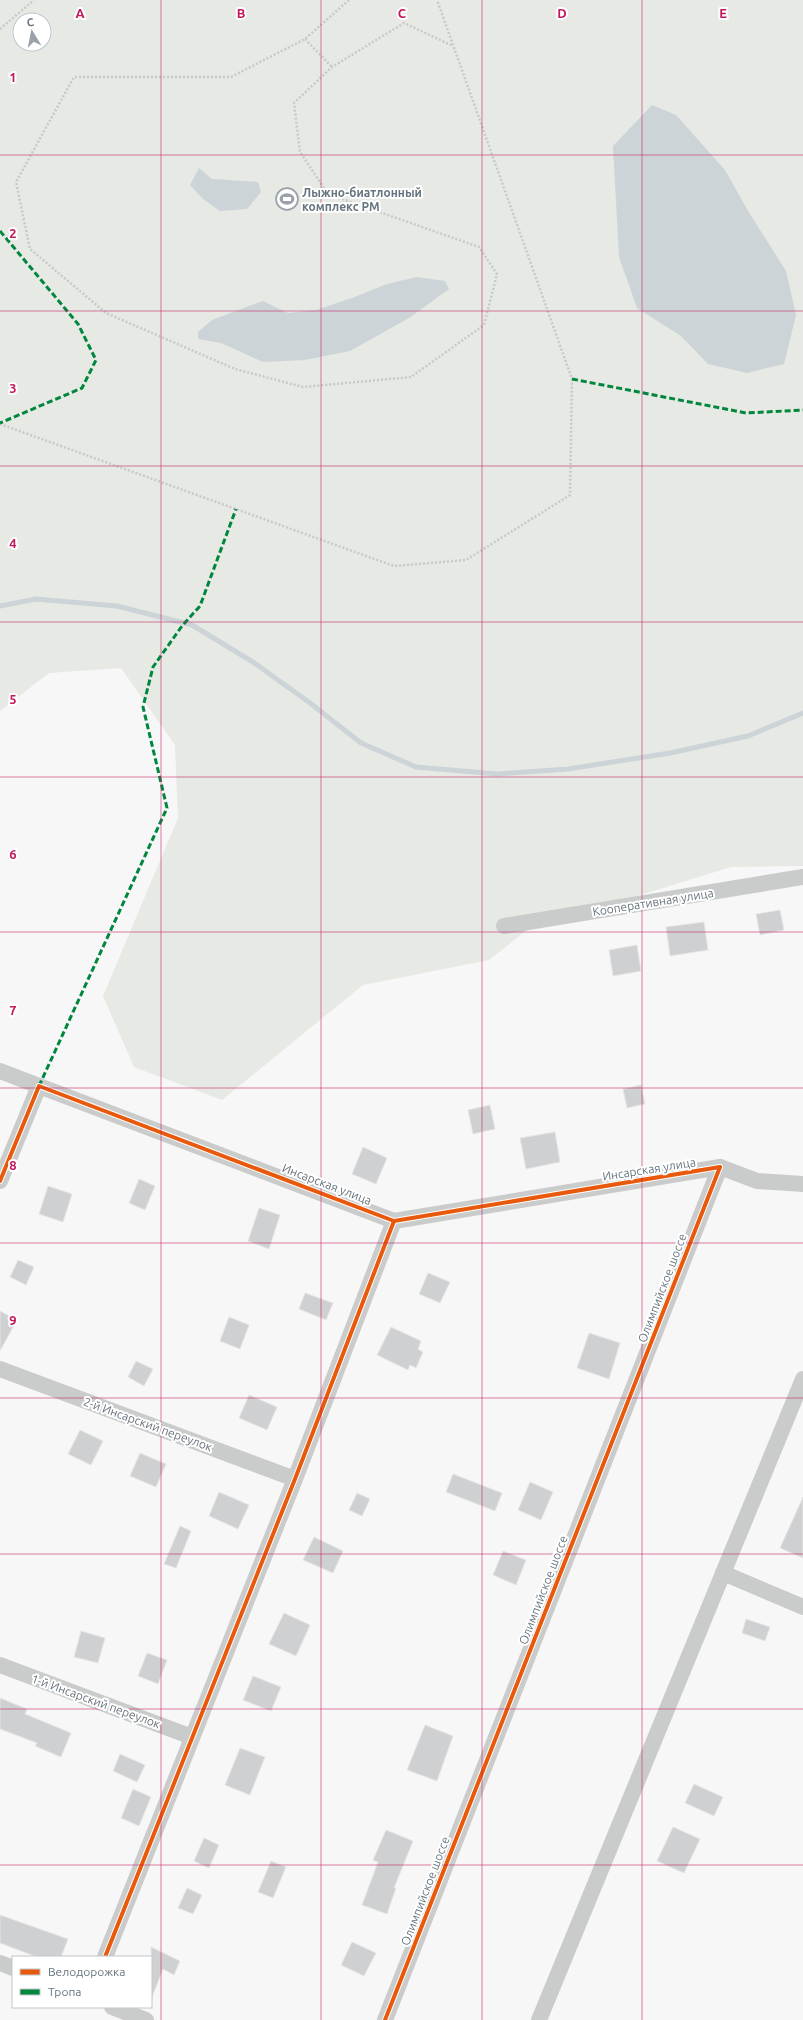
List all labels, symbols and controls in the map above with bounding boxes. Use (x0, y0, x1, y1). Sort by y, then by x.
text: A (75, 6, 85, 20)
text: B (237, 6, 246, 20)
text: C (398, 6, 407, 20)
text: D (557, 6, 567, 20)
text: E (719, 6, 727, 20)
north arrow (12, 12, 52, 52)
text: С (26, 16, 35, 29)
text: 1 (9, 70, 17, 84)
sports icon: Лыжно-биатлонный комплекс РМ (274, 186, 300, 212)
place label: Лыжно-биатлонный комплекс РМ (302, 186, 422, 213)
text: 2 (9, 226, 17, 240)
text: 3 (9, 381, 17, 395)
text: 4 (9, 536, 17, 550)
text: 5 (9, 692, 17, 706)
text: 6 (9, 847, 17, 861)
street label: Кооперативная улица (592, 886, 714, 918)
text: 7 (9, 1003, 17, 1017)
street label: Инсарская улица (601, 1155, 697, 1183)
text: 8 (9, 1158, 17, 1172)
street label: Инсарская улица (281, 1161, 373, 1207)
street label: Олимпийское шоссе (635, 1232, 689, 1344)
text: 9 (9, 1313, 17, 1327)
street label: 2-й Инсарский переулок (82, 1395, 214, 1453)
street label: Олимпийское шоссе (516, 1534, 570, 1646)
street label: 1-й Инсарский переулок (30, 1672, 162, 1730)
street label: Олимпийское шоссе (398, 1835, 452, 1947)
legend (12, 1956, 152, 2008)
text: Велодорожка (48, 1965, 125, 1978)
text: Тропа (48, 1985, 81, 1998)

